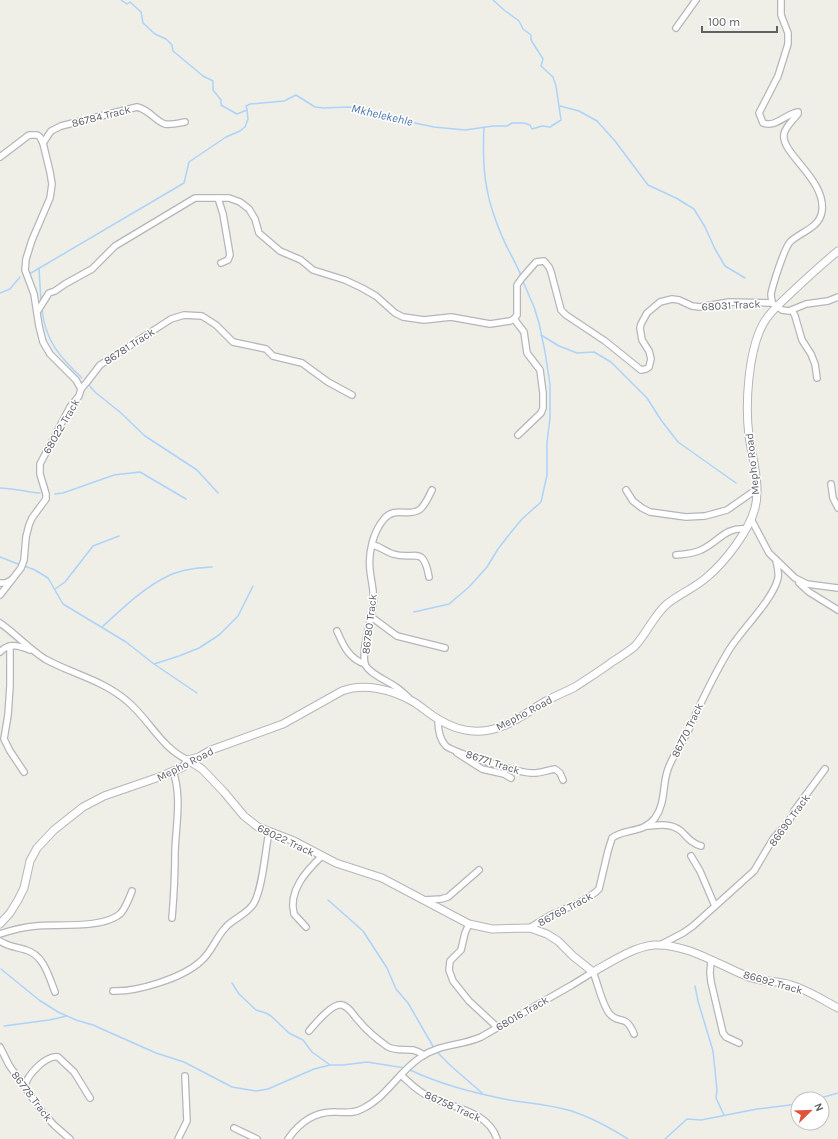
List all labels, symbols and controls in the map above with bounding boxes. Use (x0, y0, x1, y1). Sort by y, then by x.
scale bar (702, 8, 777, 34)
text: 100 m (708, 15, 740, 29)
water label: Mkhelekehle (350, 101, 415, 129)
street label: 86784 Track (70, 103, 132, 130)
street label: 68031 Track (701, 297, 761, 314)
street label: 86781 Track (101, 325, 157, 368)
street label: 68022 Track (40, 396, 82, 456)
street label: Mepho Road (743, 432, 762, 495)
street label: 86780 Track (359, 593, 380, 655)
street label: Mepho Road (494, 693, 555, 734)
street label: 86770 Track (669, 701, 706, 760)
street label: Mepho Road (155, 745, 216, 784)
street label: 86771 Track (464, 748, 522, 777)
street label: 86690 Track (766, 792, 813, 849)
street label: 68022 Track (255, 822, 316, 859)
street label: 86769 Track (536, 890, 595, 929)
street label: 86692 Track (742, 968, 804, 997)
street label: 68016 Track (494, 993, 551, 1034)
street label: 86778 Track (9, 1069, 55, 1124)
street label: 86758 Track (423, 1088, 483, 1125)
north arrow (790, 1091, 830, 1131)
text: N (811, 1101, 826, 1113)

